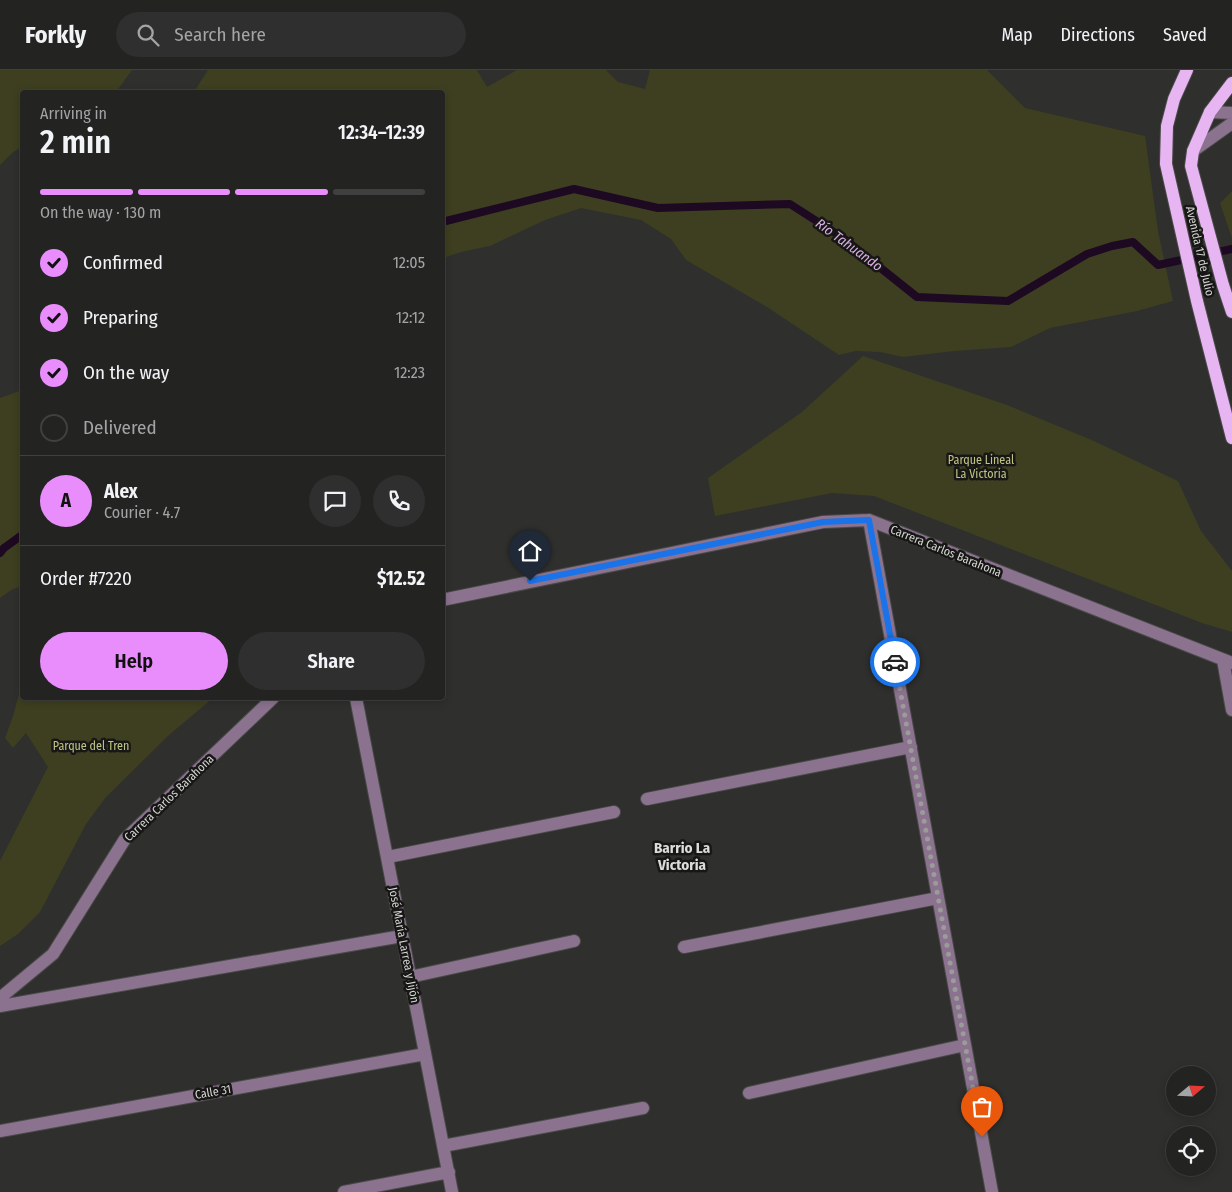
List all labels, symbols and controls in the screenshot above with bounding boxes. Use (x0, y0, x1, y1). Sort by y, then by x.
search box (116, 12, 466, 57)
text: Forkly (25, 21, 86, 49)
icon: search (134, 21, 162, 49)
text: Search here (174, 23, 266, 46)
text: Map (1001, 24, 1033, 46)
text: Directions (1061, 24, 1135, 46)
text: Saved (1163, 24, 1207, 46)
text: Arriving in (40, 104, 107, 123)
text: 12:34–12:39 (338, 121, 425, 144)
text: 2 min (40, 123, 111, 161)
text: On the way · 130 m (40, 203, 161, 222)
street label: Avenida 17 de Julio (1183, 205, 1217, 297)
water label: Río Tahuando (812, 215, 886, 275)
icon: check (40, 249, 68, 277)
text: Confirmed (83, 251, 163, 274)
text: 12:05 (393, 253, 425, 272)
icon: check (40, 304, 68, 332)
text: Preparing (83, 306, 158, 329)
text: 12:12 (396, 308, 425, 327)
icon: check (40, 359, 68, 387)
text: On the way (83, 361, 169, 384)
text: 12:23 (394, 363, 425, 382)
text: Delivered (83, 416, 157, 439)
park label: Parque Lineal La Victoria (948, 453, 1014, 481)
button: chat (309, 475, 361, 527)
button: phone (373, 475, 425, 527)
text: Alex (104, 480, 138, 503)
text: A (61, 489, 71, 512)
text: Courier · 4.7 (104, 503, 180, 522)
street label: Carrera Carlos Barahona (888, 522, 1004, 580)
pin (509, 530, 551, 581)
icon: home (516, 537, 544, 565)
text: Order #7220 (40, 567, 132, 590)
text: $12.52 (377, 567, 425, 590)
button: Help (40, 632, 228, 690)
button: Share (238, 632, 425, 690)
courier (870, 637, 920, 687)
icon: car (881, 648, 909, 676)
park label: Parque del Tren (53, 739, 129, 753)
street label: Carrera Carlos Barahona (121, 752, 217, 844)
district label: Barrio La Victoria (654, 839, 711, 874)
street label: José María Larrea y Jijón (386, 886, 422, 1004)
north arrow (1166, 1066, 1216, 1116)
map controls (1166, 1066, 1216, 1176)
street label: Calle 31 (194, 1082, 232, 1102)
pin (961, 1086, 1003, 1137)
icon: bag (968, 1093, 996, 1121)
button: locate (1166, 1126, 1216, 1176)

